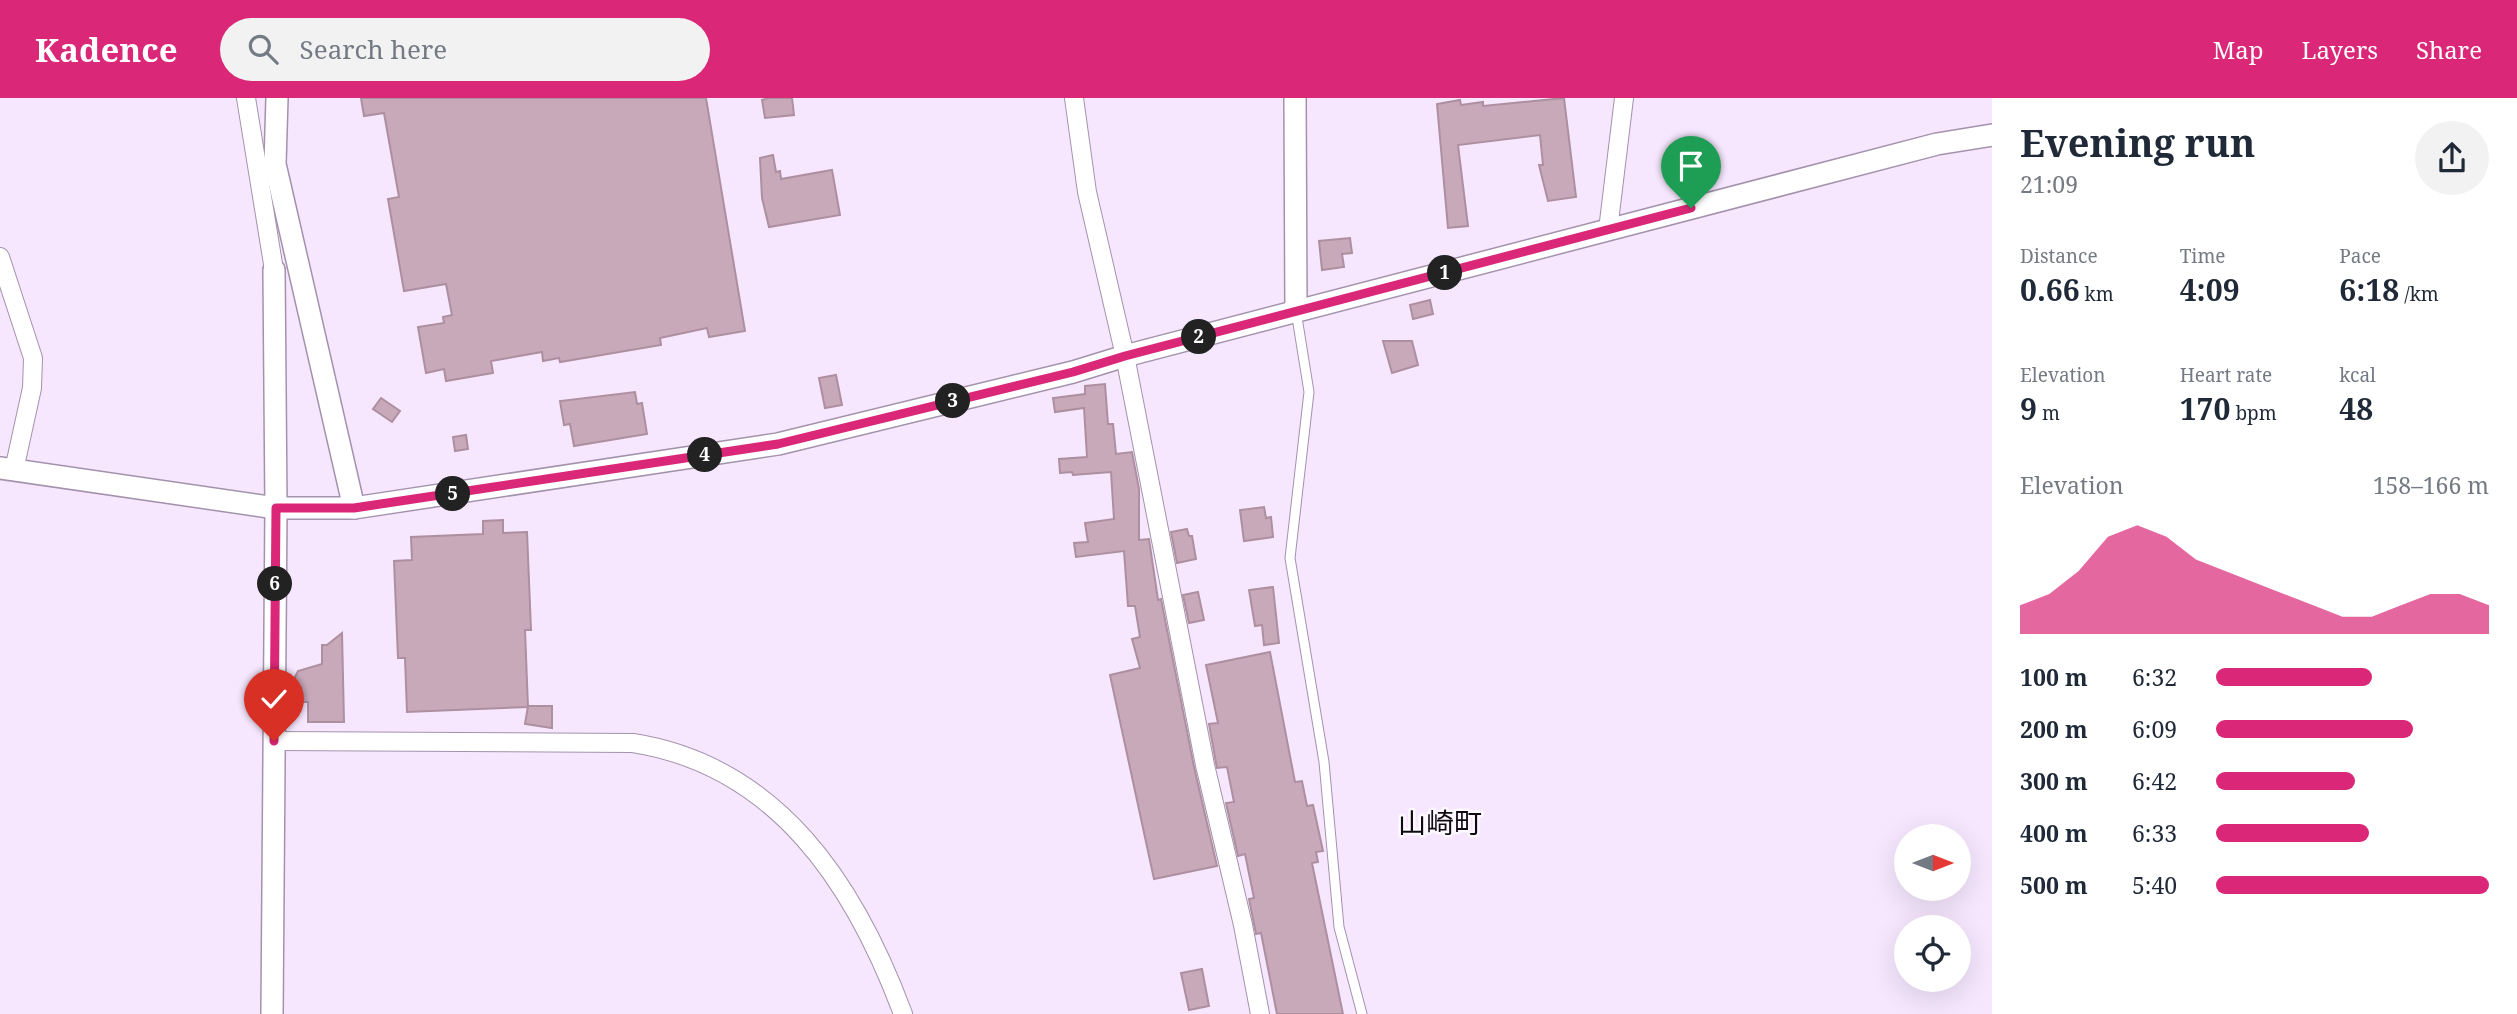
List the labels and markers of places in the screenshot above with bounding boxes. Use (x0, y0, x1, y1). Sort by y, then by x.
pin (1661, 136, 1721, 208)
pin: 1 (1428, 256, 1462, 290)
pin: 2 (1182, 320, 1216, 354)
pin: 3 (936, 384, 970, 418)
pin: 4 (688, 438, 722, 472)
pin: 5 (435, 476, 470, 512)
pin: 6 (258, 566, 292, 602)
pin (244, 669, 304, 741)

